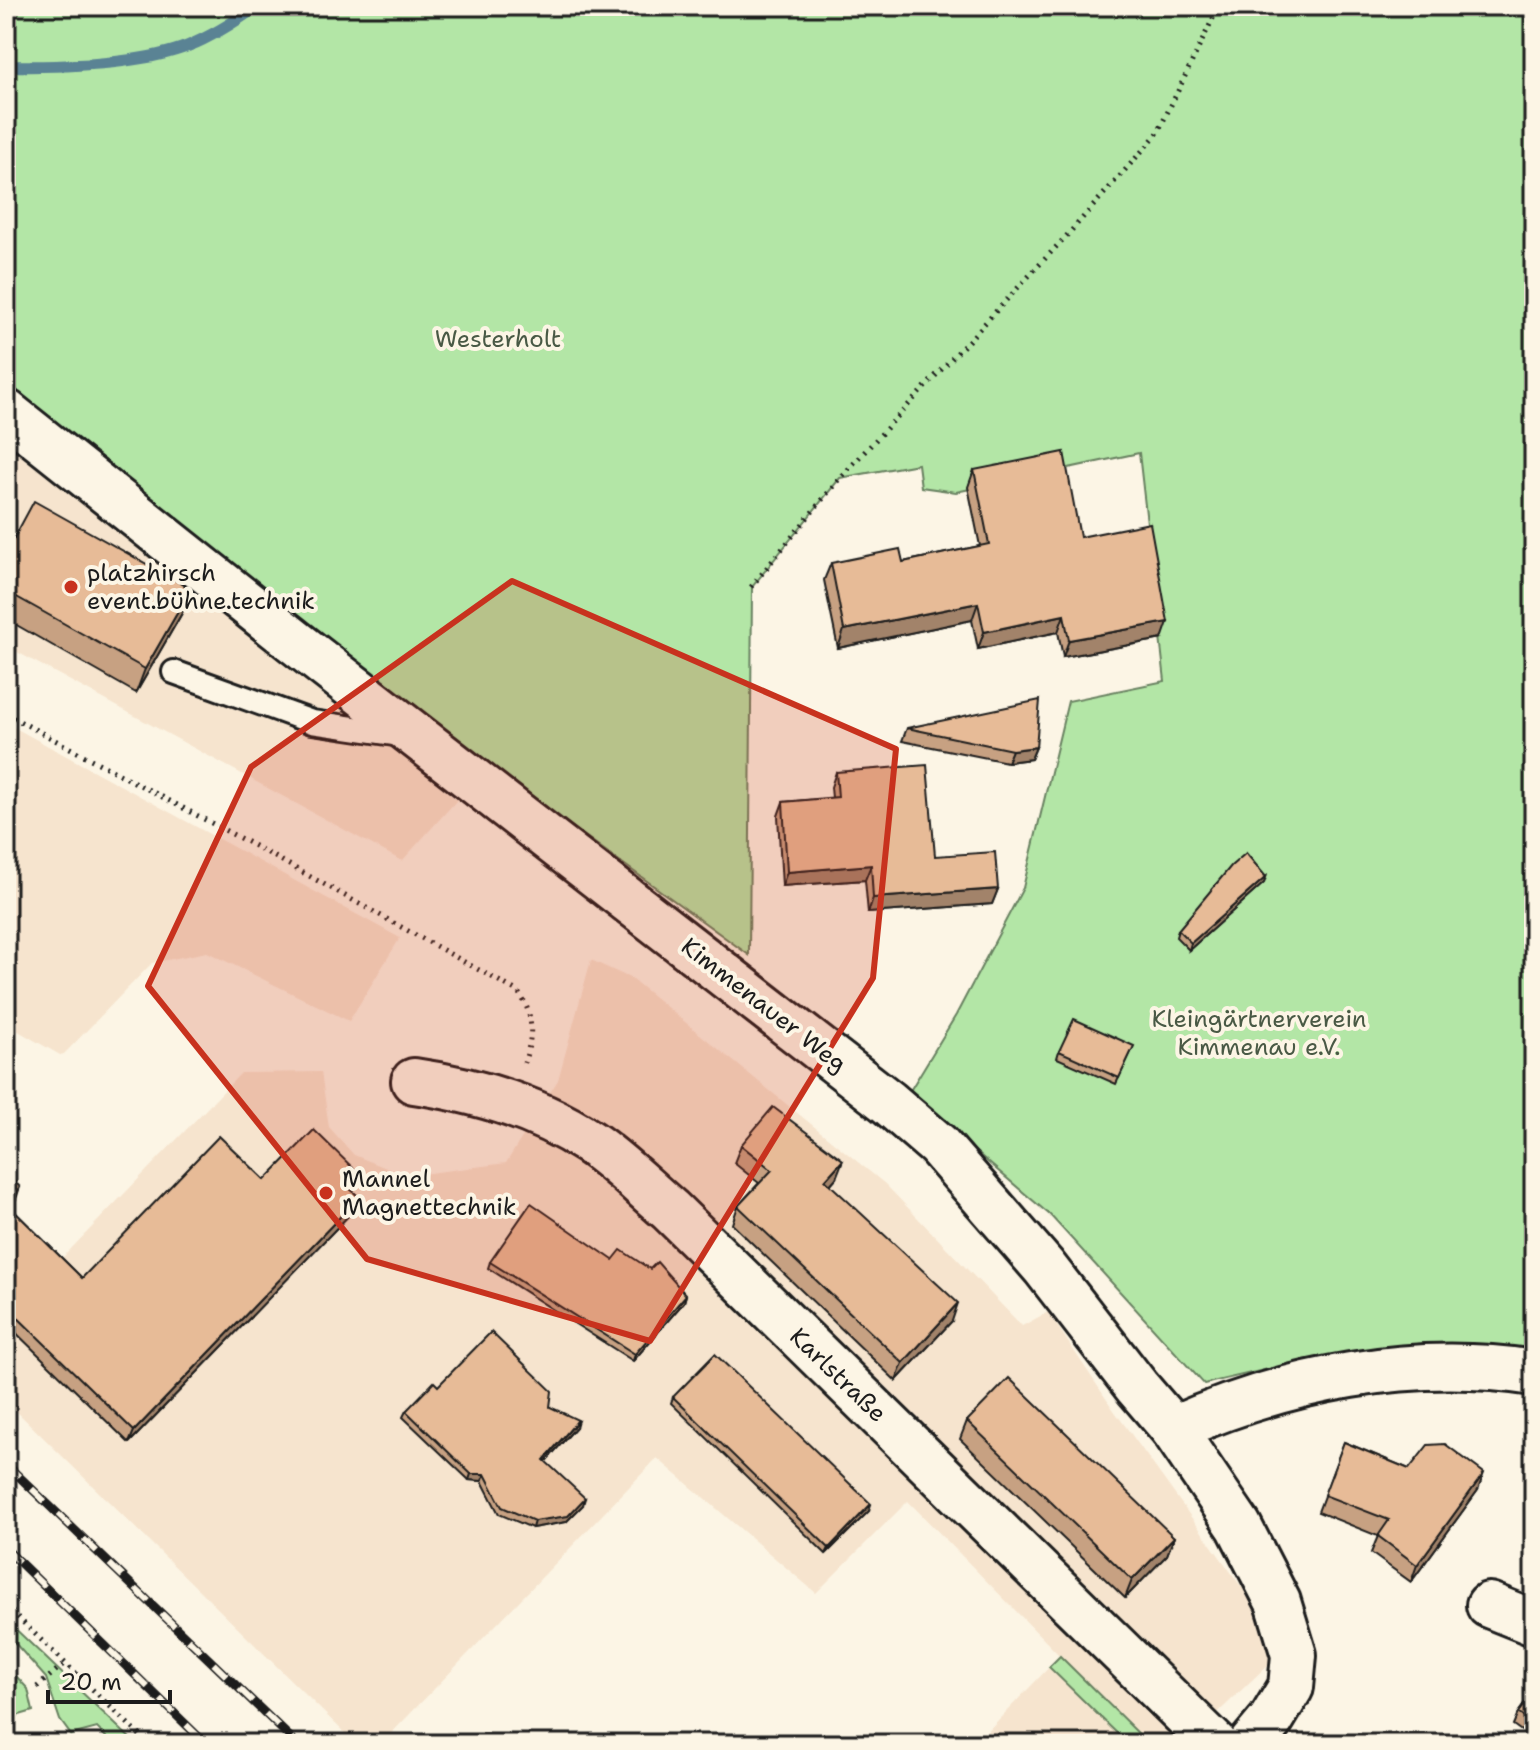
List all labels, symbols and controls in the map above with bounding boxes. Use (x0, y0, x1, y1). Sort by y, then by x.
park label: Westerholt (435, 323, 561, 355)
place label: platzhirsch event.bühne.technik (87, 557, 315, 617)
marker: platzhirsch event.bühne.technik (62, 578, 80, 596)
street label: Kimmenauer Weg (675, 930, 853, 1080)
park label: Kleingärtnerverein Kimmenau e.V. (1151, 1003, 1367, 1063)
place label: Mannel Magnettechnik (342, 1163, 516, 1223)
marker: Mannel Magnettechnik (317, 1184, 335, 1202)
street label: Karlstraße (783, 1321, 893, 1429)
scale bar (48, 1654, 170, 1704)
text: 20 m (60, 1666, 122, 1698)

